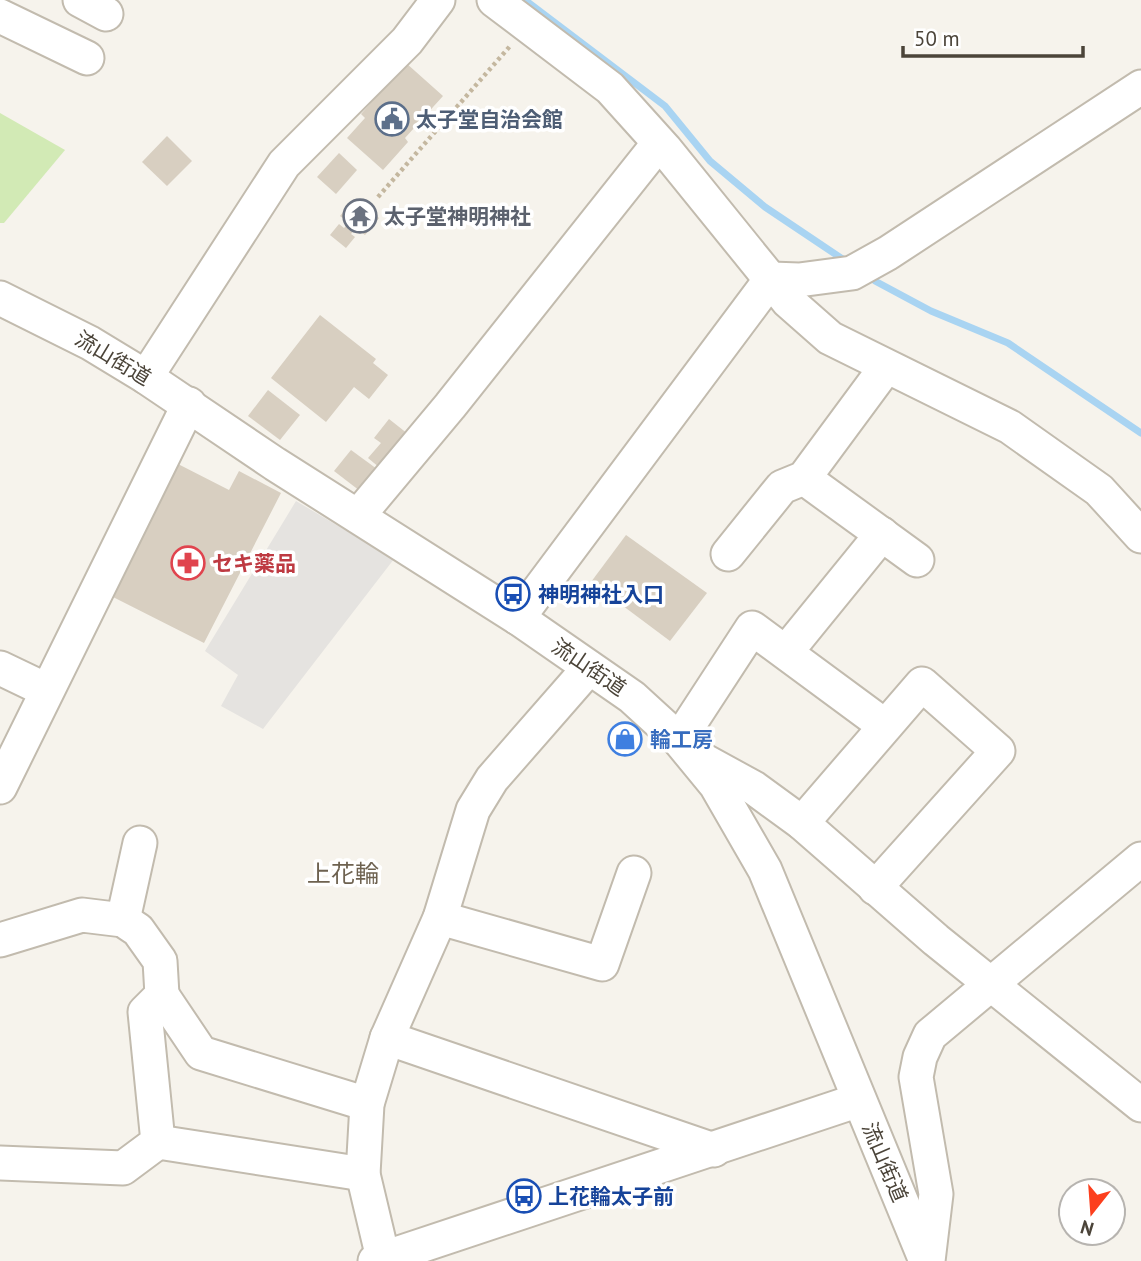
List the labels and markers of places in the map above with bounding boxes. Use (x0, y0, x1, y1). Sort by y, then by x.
public building icon: 太子堂自治会館 (373, 100, 411, 138)
place label: 太子堂自治会館 (416, 106, 563, 133)
temple icon: 太子堂神明神社 (341, 197, 379, 235)
place label: 太子堂神明神社 (384, 203, 531, 230)
pharmacy icon: セキ薬品 (169, 544, 207, 582)
place label: セキ薬品 (212, 550, 296, 577)
bus stop icon: 神明神社入口 (494, 575, 532, 613)
place label: 神明神社入口 (538, 581, 664, 608)
shop icon: 輪工房 (606, 720, 644, 758)
place label: 輪工房 (650, 726, 713, 753)
bus stop icon: 上花輪太子前 (505, 1177, 543, 1215)
place label: 上花輪太子前 (548, 1183, 674, 1210)

